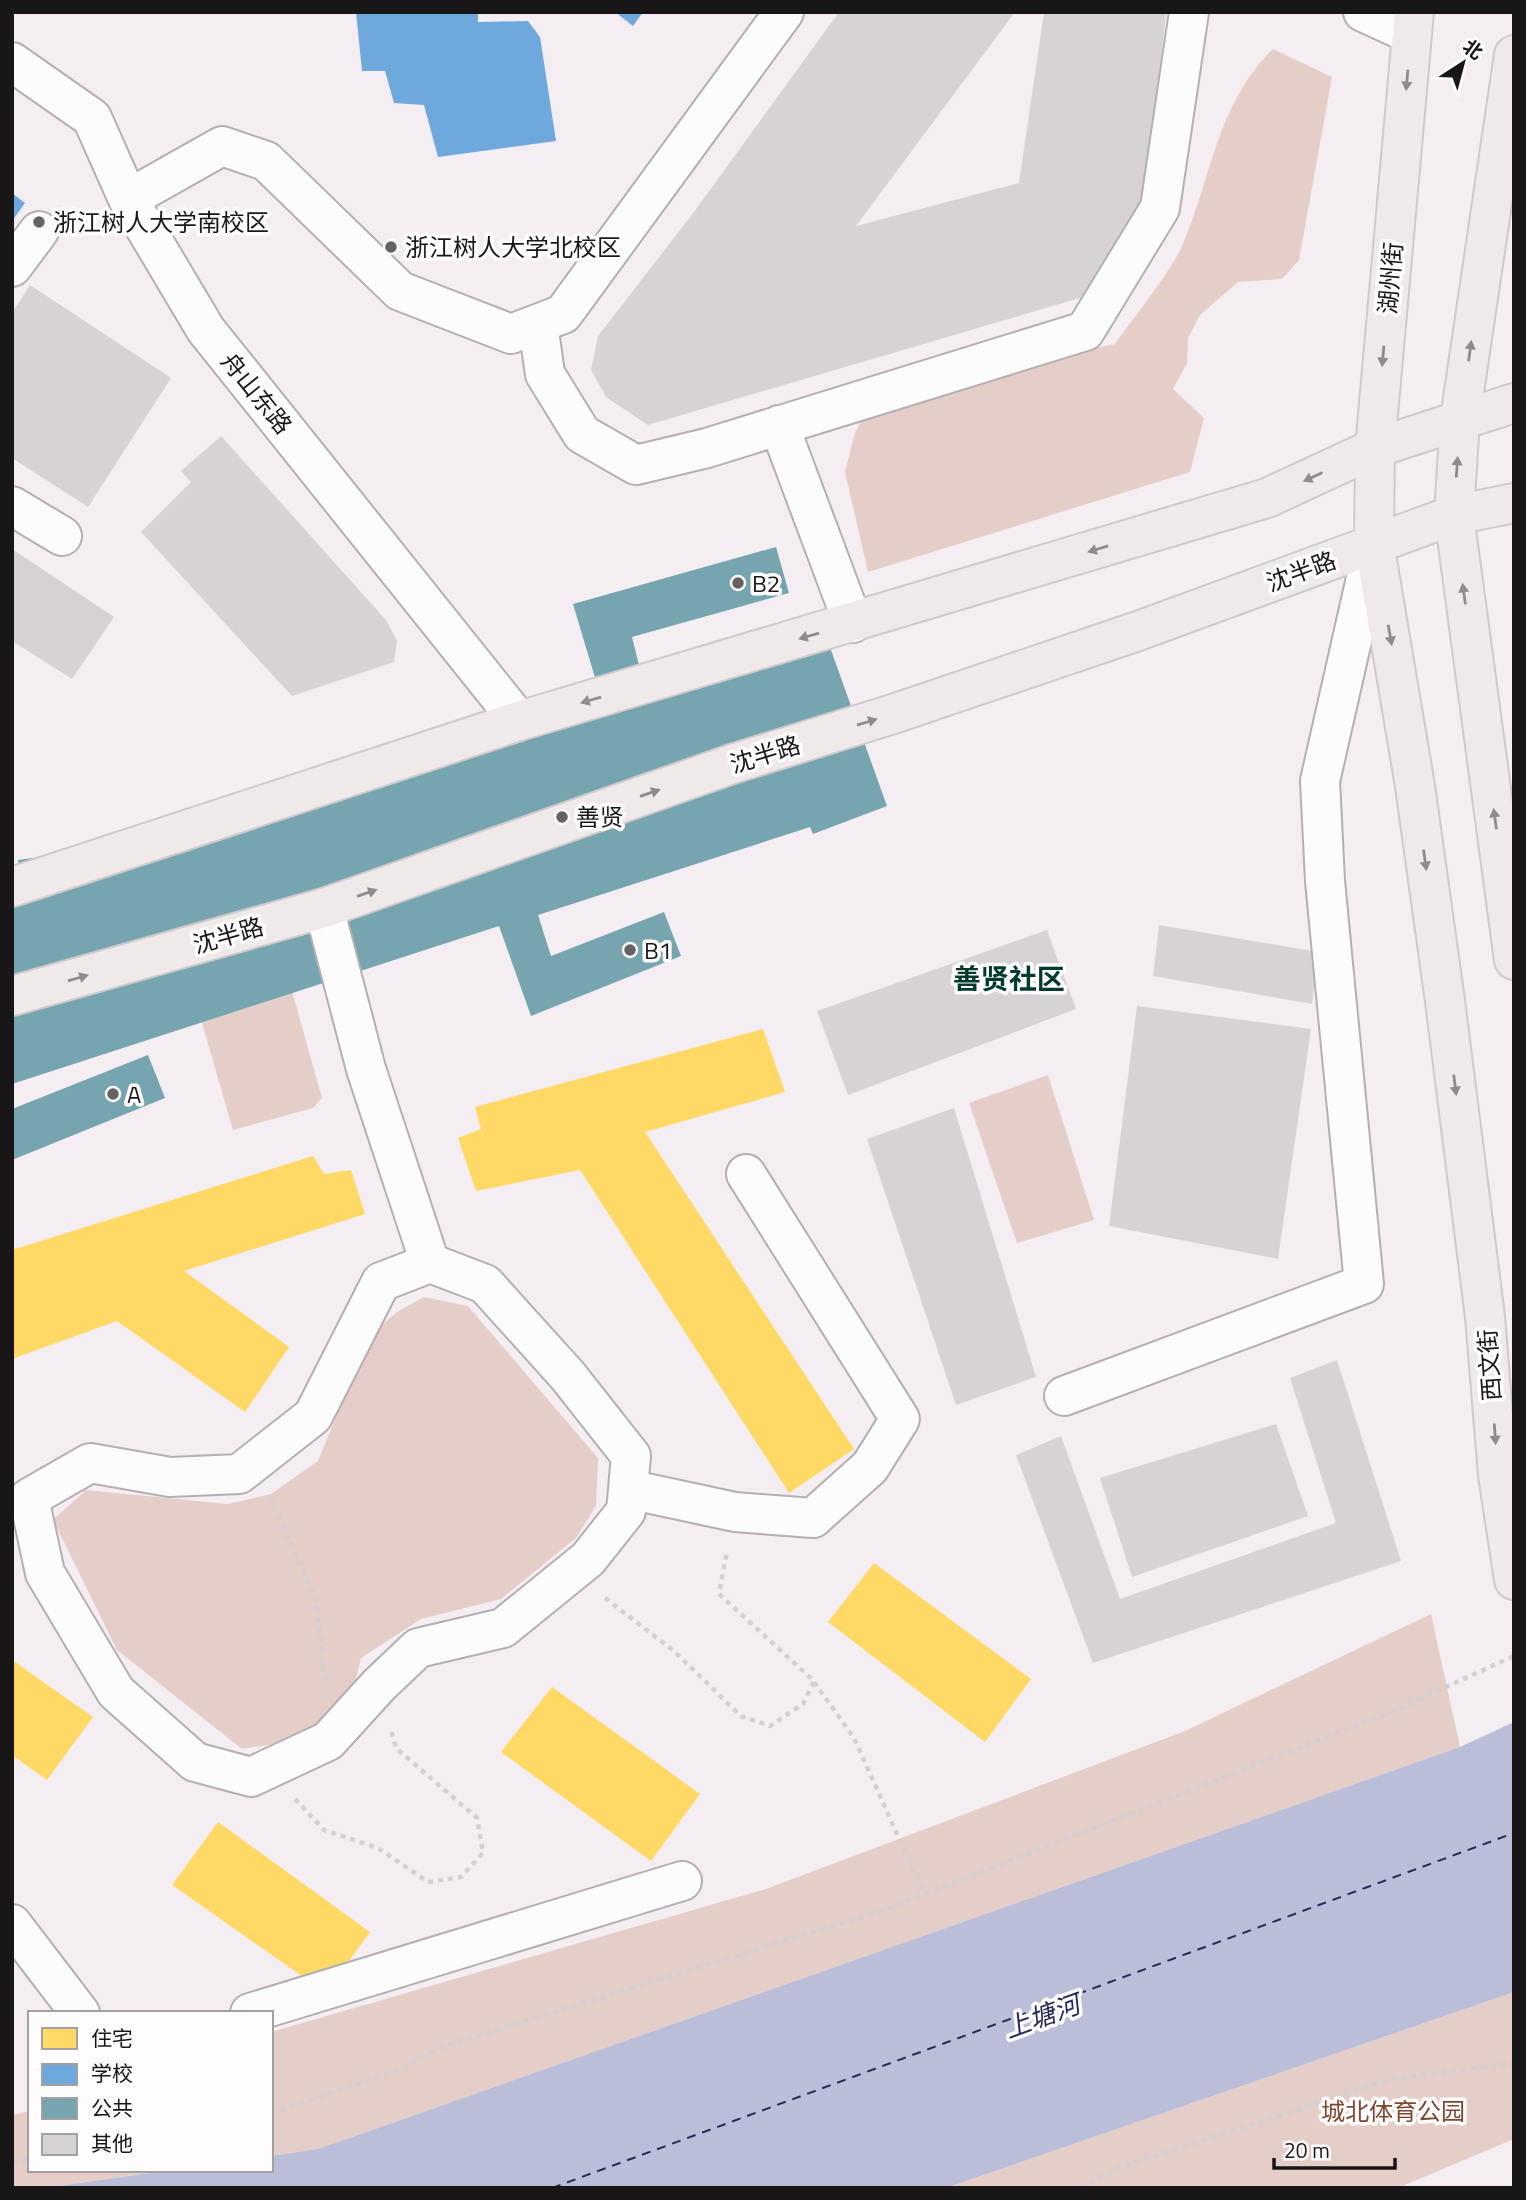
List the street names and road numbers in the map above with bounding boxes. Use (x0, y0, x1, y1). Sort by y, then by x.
street label: 湖州街 (1369, 241, 1411, 315)
street label: 舟山东路 (213, 344, 301, 442)
street label: 沈半路 (1261, 542, 1341, 600)
street label: 沈半路 (725, 726, 805, 782)
street label: 沈半路 (188, 908, 268, 962)
street label: 西文街 (1469, 1328, 1509, 1402)

